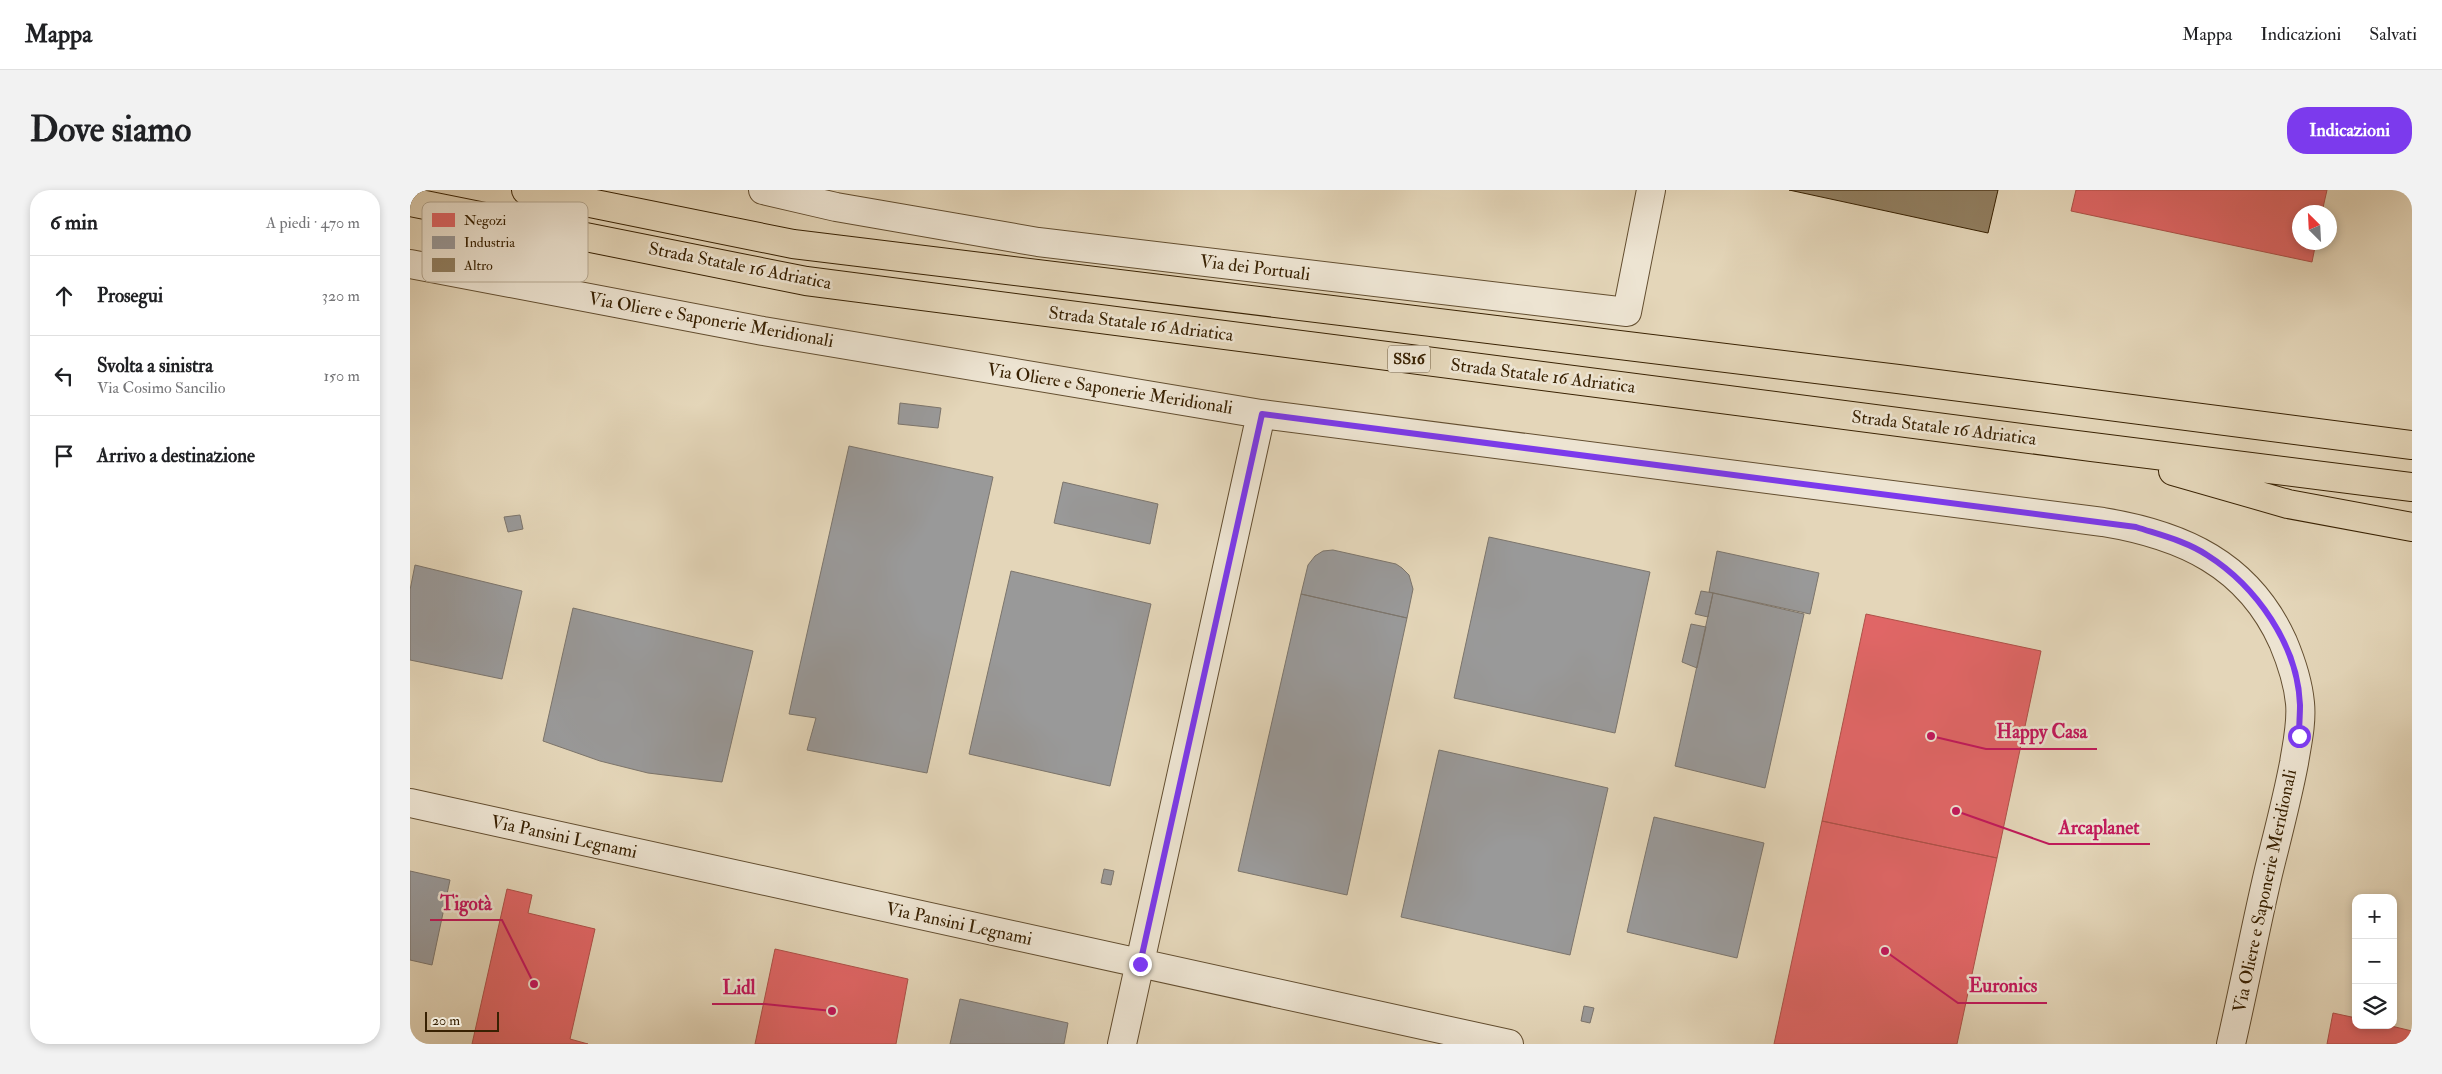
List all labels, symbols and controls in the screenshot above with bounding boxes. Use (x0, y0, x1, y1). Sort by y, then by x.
text: Mappa (25, 19, 92, 50)
text: Mappa (2182, 23, 2232, 46)
text: Indicazioni (2260, 23, 2341, 46)
text: Salvati (2369, 23, 2417, 46)
button: Indicazioni (2287, 107, 2412, 154)
text: Dove siamo (30, 108, 191, 152)
legend (422, 202, 588, 282)
north arrow (2292, 205, 2337, 250)
text: 6 min (50, 209, 98, 236)
text: Negozi (464, 212, 506, 229)
text: A piedi · 470 m (266, 213, 360, 233)
text: Industria (464, 234, 515, 251)
street label: Strada Statale 16 Adriatica (647, 237, 834, 295)
street label: Via dei Portuali (1199, 250, 1312, 286)
text: Altro (463, 257, 493, 274)
icon: ahead (50, 282, 78, 310)
text: Prosegui (97, 284, 163, 308)
text: 320 m (322, 286, 360, 306)
street label: Via Oliere e Saponerie Meridionali (587, 287, 836, 353)
street label: Strada Statale 16 Adriatica (1047, 301, 1235, 347)
road number: SS16 (1388, 346, 1430, 372)
street label: Strada Statale 16 Adriatica (1449, 353, 1637, 399)
text: Svolta a sinistra (97, 354, 213, 378)
street label: Via Oliere e Saponerie Meridionali (986, 358, 1235, 420)
icon: left (50, 362, 78, 390)
text: 150 m (323, 366, 360, 386)
text: Via Cosimo Sancilio (97, 378, 225, 398)
street label: Strada Statale 16 Adriatica (1850, 405, 2038, 451)
icon: arrive (50, 442, 78, 470)
text: Arrivo a destinazione (97, 444, 255, 468)
callout: Happy Casa (1986, 715, 2097, 749)
text: Happy Casa (1997, 720, 2089, 745)
route start (2288, 725, 2311, 748)
street label: Via Oliere e Saponerie Meridionali (2228, 767, 2302, 1015)
street label: Via Pansini Legnami (489, 810, 640, 864)
callout: Arcaplanet (2049, 810, 2150, 844)
text: Arcaplanet (2058, 816, 2140, 841)
callout: Tigotà (430, 886, 502, 920)
text: Tigotà (439, 892, 493, 917)
map controls (2352, 894, 2397, 1029)
button: + (2352, 894, 2397, 939)
street label: Via Pansini Legnami (884, 897, 1035, 951)
button: − (2352, 939, 2397, 984)
route end (1129, 953, 1152, 976)
callout: Euronics (1958, 969, 2047, 1003)
callout: Lidl (712, 970, 765, 1004)
text: Euronics (1969, 974, 2038, 998)
text: Lidl (723, 976, 756, 1000)
button: layers (2352, 984, 2397, 1029)
scale bar (425, 1009, 499, 1032)
text: 20 m (432, 1012, 460, 1029)

